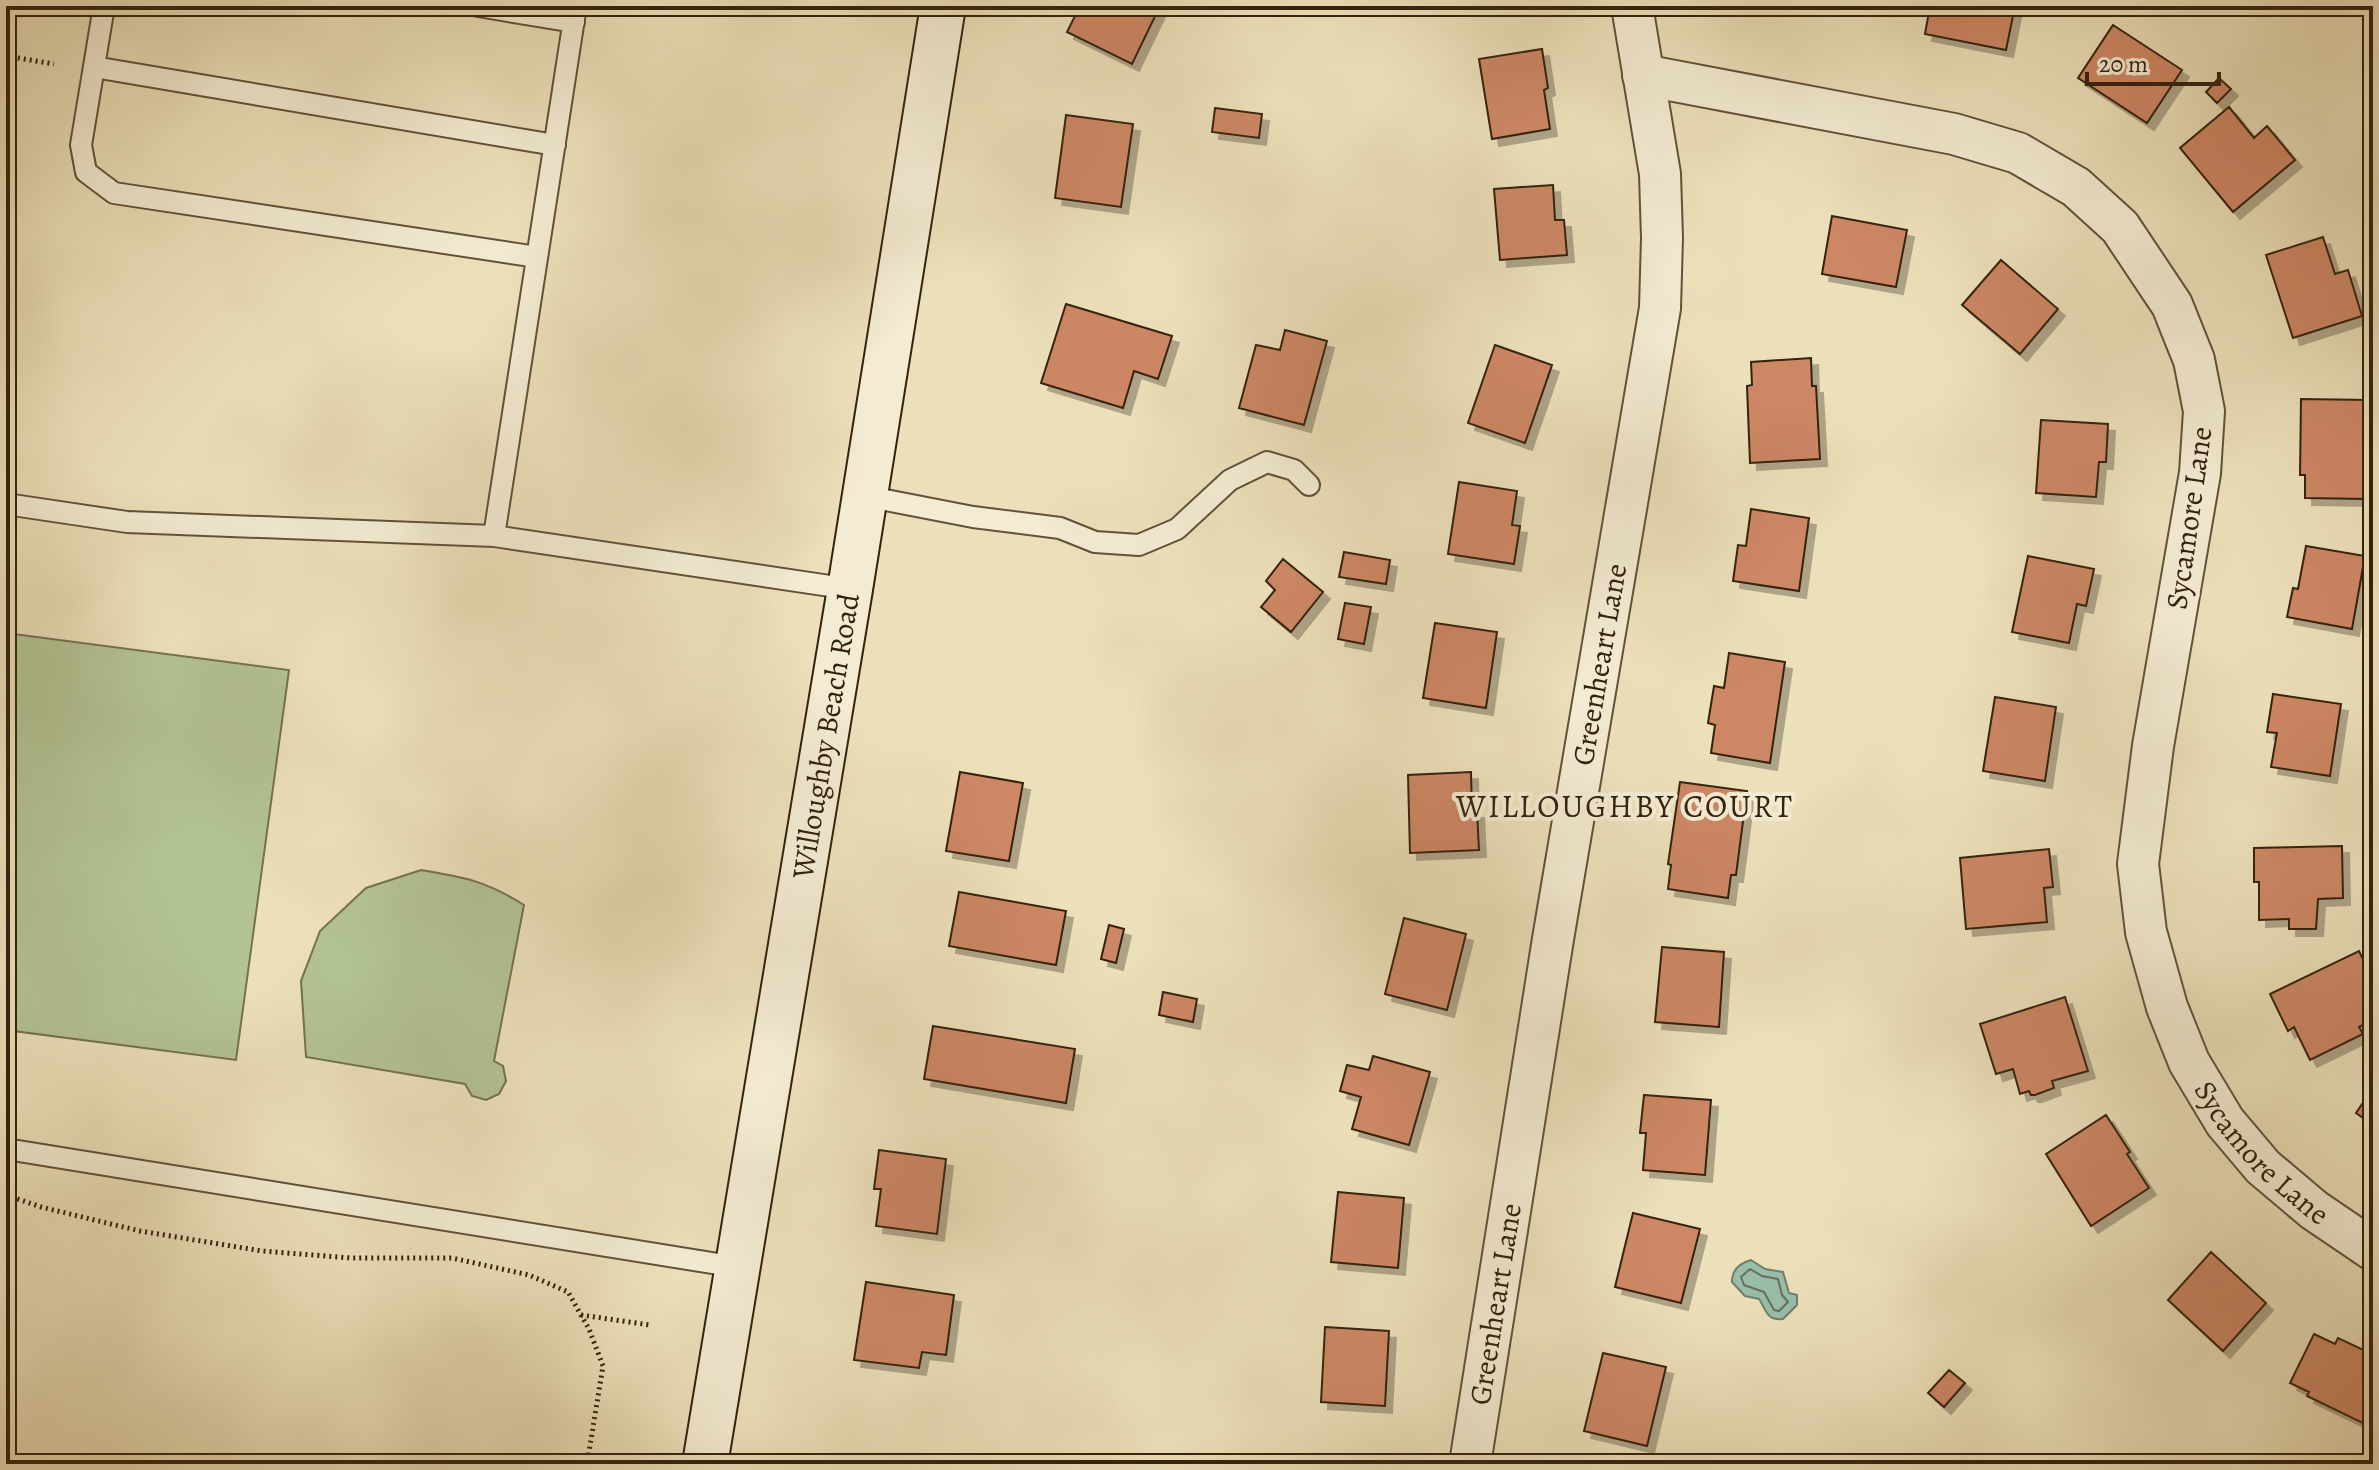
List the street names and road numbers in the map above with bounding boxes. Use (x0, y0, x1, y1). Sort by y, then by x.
street label: Sycamore Lane (2156, 424, 2222, 612)
street label: Greenheart Lane (1563, 561, 1636, 768)
street label: Willoughby Beach Road (782, 589, 869, 883)
street label: Sycamore Lane (2185, 1073, 2337, 1234)
street label: Greenheart Lane (1460, 1200, 1531, 1408)

